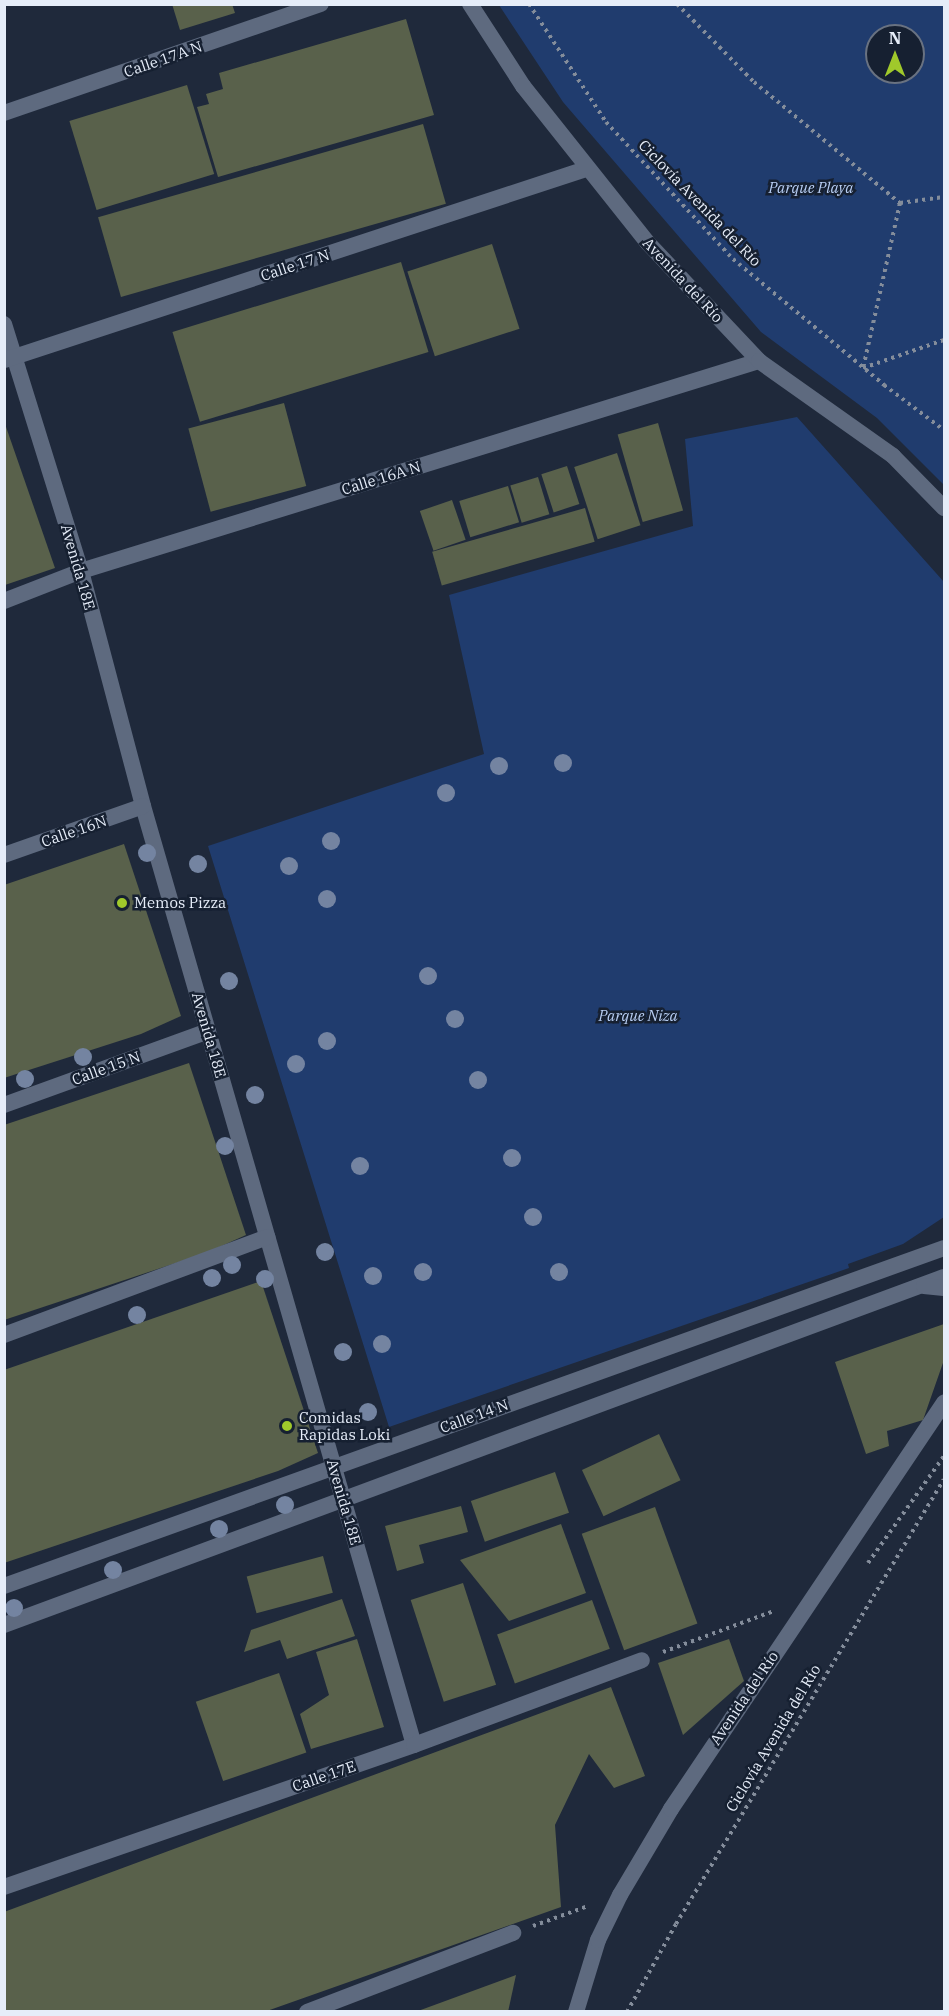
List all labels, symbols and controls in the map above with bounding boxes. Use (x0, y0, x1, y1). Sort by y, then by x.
north arrow (865, 24, 925, 84)
text: N (889, 28, 901, 48)
street label: Calle 17A N (121, 37, 205, 81)
street label: Ciclovía Avenida del Río (635, 136, 765, 270)
park label: Parque Playa (768, 179, 854, 197)
street label: Avenida del Río (639, 234, 727, 326)
street label: Calle 17 N (258, 245, 332, 285)
street label: Calle 16A N (339, 457, 423, 499)
street label: Avenida 18E (57, 522, 99, 612)
street label: Calle 16N (39, 811, 109, 851)
place label: Memos Pizza (134, 894, 226, 912)
marker: Memos Pizza (115, 896, 129, 910)
street label: Avenida 18E (188, 990, 230, 1080)
park label: Parque Niza (598, 1007, 678, 1025)
street label: Calle 15 N (69, 1047, 143, 1089)
street label: Calle 14 N (437, 1395, 511, 1437)
place label: Comidas Rapidas Loki (299, 1408, 390, 1443)
marker: Comidas Rapidas Loki (280, 1419, 294, 1433)
street label: Avenida 18E (323, 1457, 365, 1547)
street label: Avenida del Río (706, 1648, 782, 1748)
street label: Ciclovía Avenida del Río (722, 1661, 824, 1815)
street label: Calle 17E (290, 1757, 358, 1795)

